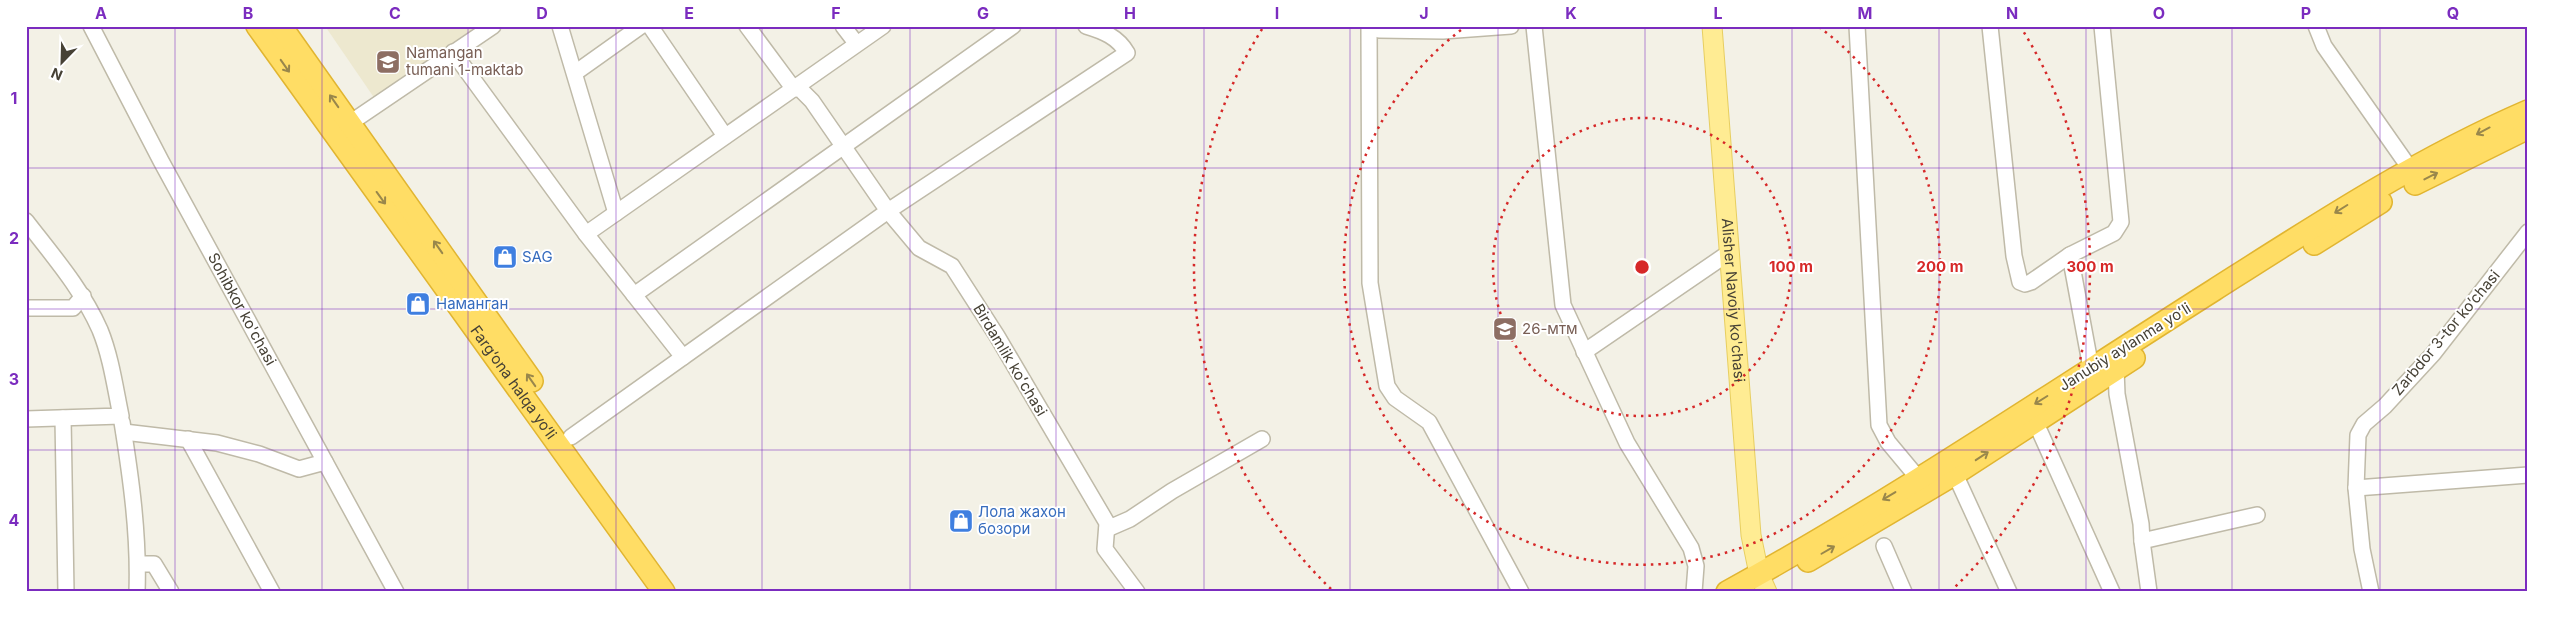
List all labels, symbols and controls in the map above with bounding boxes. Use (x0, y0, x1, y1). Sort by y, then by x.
text: A (95, 3, 107, 23)
text: B (243, 3, 253, 23)
text: C (389, 3, 401, 23)
text: D (536, 3, 548, 23)
text: E (684, 3, 694, 23)
text: F (831, 3, 841, 23)
text: G (977, 3, 989, 23)
text: H (1124, 3, 1136, 23)
text: I (1275, 3, 1279, 23)
text: J (1419, 3, 1429, 23)
text: K (1565, 3, 1577, 23)
text: L (1713, 3, 1723, 23)
text: M (1858, 3, 1872, 23)
text: N (2006, 3, 2018, 23)
text: O (2153, 3, 2165, 23)
text: P (2301, 3, 2311, 23)
text: Q (2447, 3, 2459, 23)
north arrow (38, 38, 88, 88)
place label: Namangan tumani 1-maktab (406, 43, 523, 79)
school or university icon: Namangan tumani 1-maktab (375, 49, 401, 75)
one-way arrow (280, 59, 290, 73)
text: N (48, 65, 65, 84)
text: 1 (11, 88, 17, 108)
one-way arrow (329, 94, 339, 108)
one-way arrow (2476, 126, 2491, 136)
one-way arrow (2424, 171, 2439, 181)
one-way arrow (375, 190, 386, 204)
one-way arrow (2334, 205, 2348, 215)
street label: Alisher Navoiy ko'chasi (1718, 217, 1749, 383)
text: 2 (9, 228, 19, 248)
one-way arrow (433, 241, 443, 255)
shop icon: SAG (492, 244, 518, 270)
place label: SAG (522, 247, 553, 266)
street label: Sohibkor ko'chasi (204, 249, 281, 369)
text: 100 m (1769, 257, 1813, 276)
text: 200 m (1917, 257, 1963, 276)
text: 300 m (2066, 257, 2114, 276)
centre of rings (1633, 258, 1651, 276)
street label: Zarbdor 3-tor koʼchasi (2388, 266, 2504, 399)
shop icon: Наманган (405, 291, 431, 317)
place label: Наманган (436, 294, 508, 313)
street label: Janubiy aylanma yoʻli (2055, 298, 2194, 395)
street label: Birdamlik koʻchasi (969, 300, 1051, 419)
school or university icon: 26-мтм (1492, 316, 1518, 342)
place label: 26-мтм (1522, 319, 1578, 338)
street label: Farg‘ona halqa yo‘li (466, 322, 561, 443)
text: 3 (9, 369, 19, 389)
one-way arrow (526, 373, 536, 387)
one-way arrow (2035, 395, 2049, 405)
one-way arrow (1975, 451, 1989, 461)
one-way arrow (1882, 491, 1896, 501)
place label: Лола жахон бозори (978, 502, 1066, 538)
shop icon: Лола жахон бозори (948, 508, 974, 534)
text: 4 (9, 510, 20, 530)
one-way arrow (1821, 544, 1835, 554)

